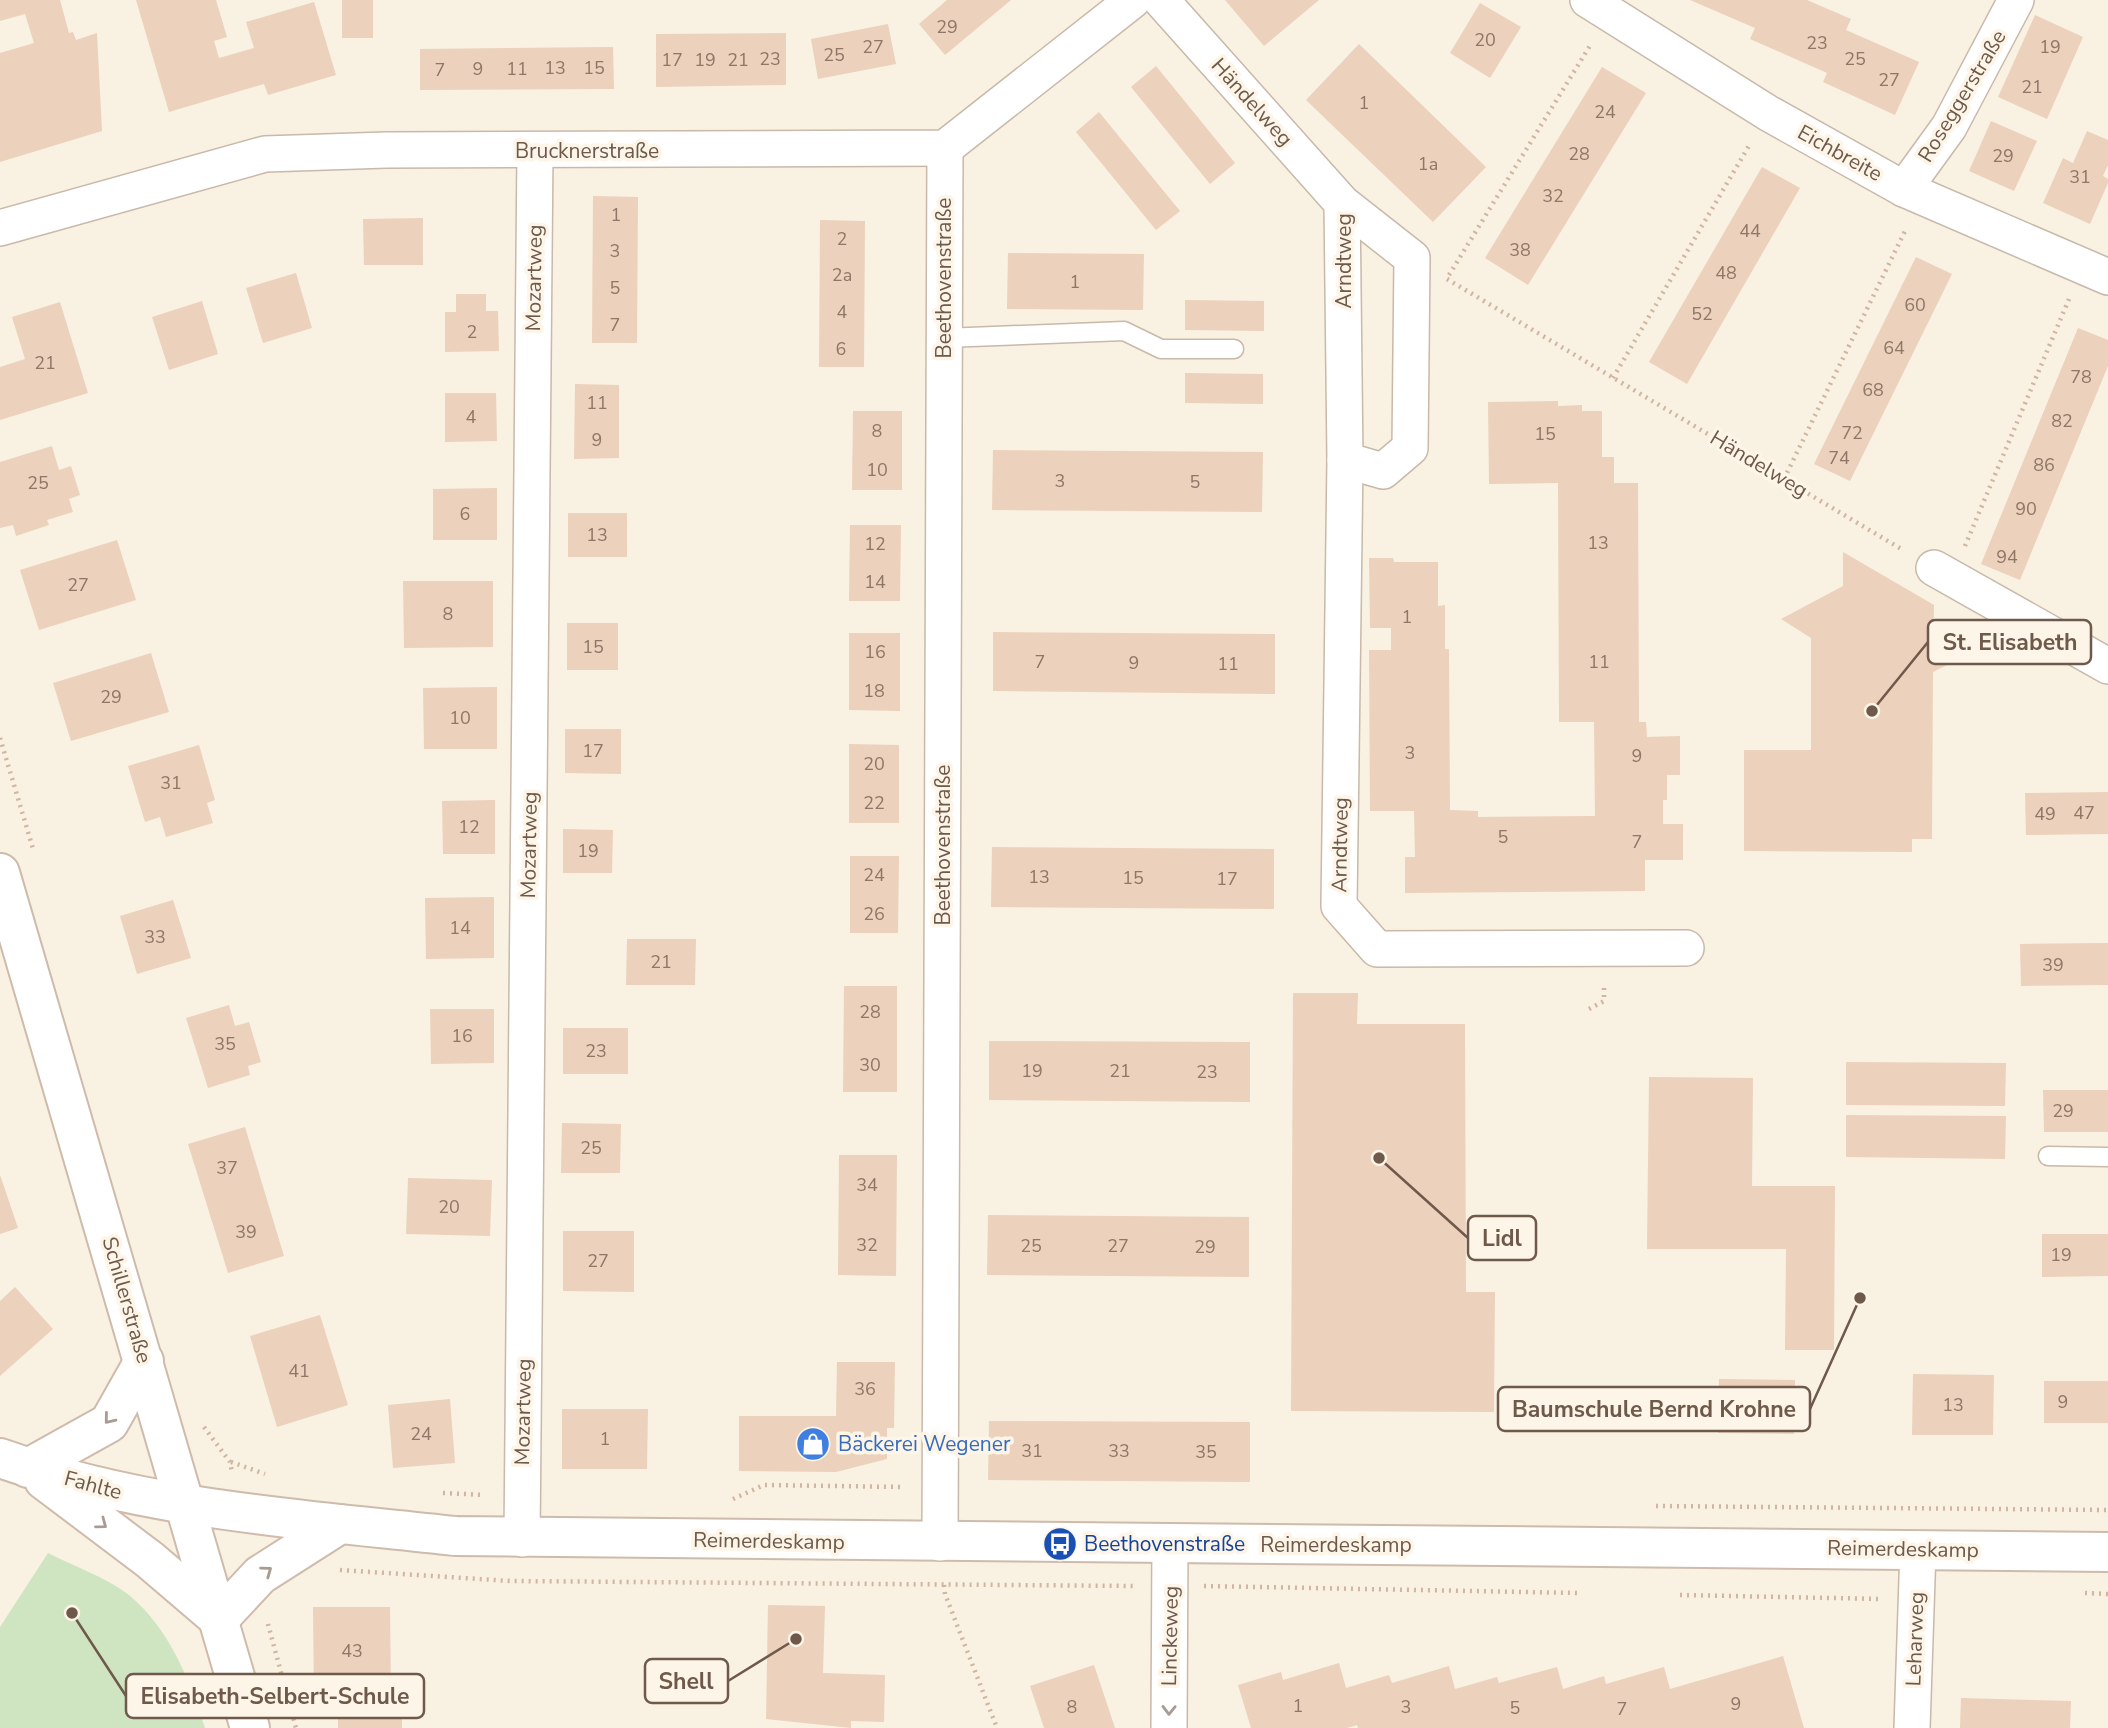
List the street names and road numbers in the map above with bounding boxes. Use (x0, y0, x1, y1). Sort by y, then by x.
street label: Roseggerstraße (1911, 25, 2013, 167)
street label: Händelweg (1205, 52, 1299, 152)
street label: Eichbreite (1793, 118, 1887, 188)
street label: Brucknerstraße (515, 137, 659, 165)
street label: Beethovenstraße (930, 197, 958, 359)
street label: Arndtweg (1330, 213, 1358, 309)
street label: Mozartweg (519, 224, 549, 332)
street label: Händelweg (1705, 424, 1813, 504)
street label: Beethovenstraße (929, 764, 957, 926)
street label: Mozartweg (514, 791, 544, 899)
street label: Arndtweg (1325, 797, 1355, 893)
street label: Schillerstraße (96, 1234, 158, 1366)
street label: Mozartweg (508, 1358, 538, 1466)
street label: Fahlte (61, 1464, 125, 1506)
street label: Reimerdeskamp (693, 1526, 845, 1556)
street label: Reimerdeskamp (1260, 1531, 1412, 1559)
street label: Reimerdeskamp (1827, 1534, 1979, 1564)
street label: Linckeweg (1155, 1586, 1185, 1686)
street label: Leharweg (1899, 1591, 1931, 1687)

